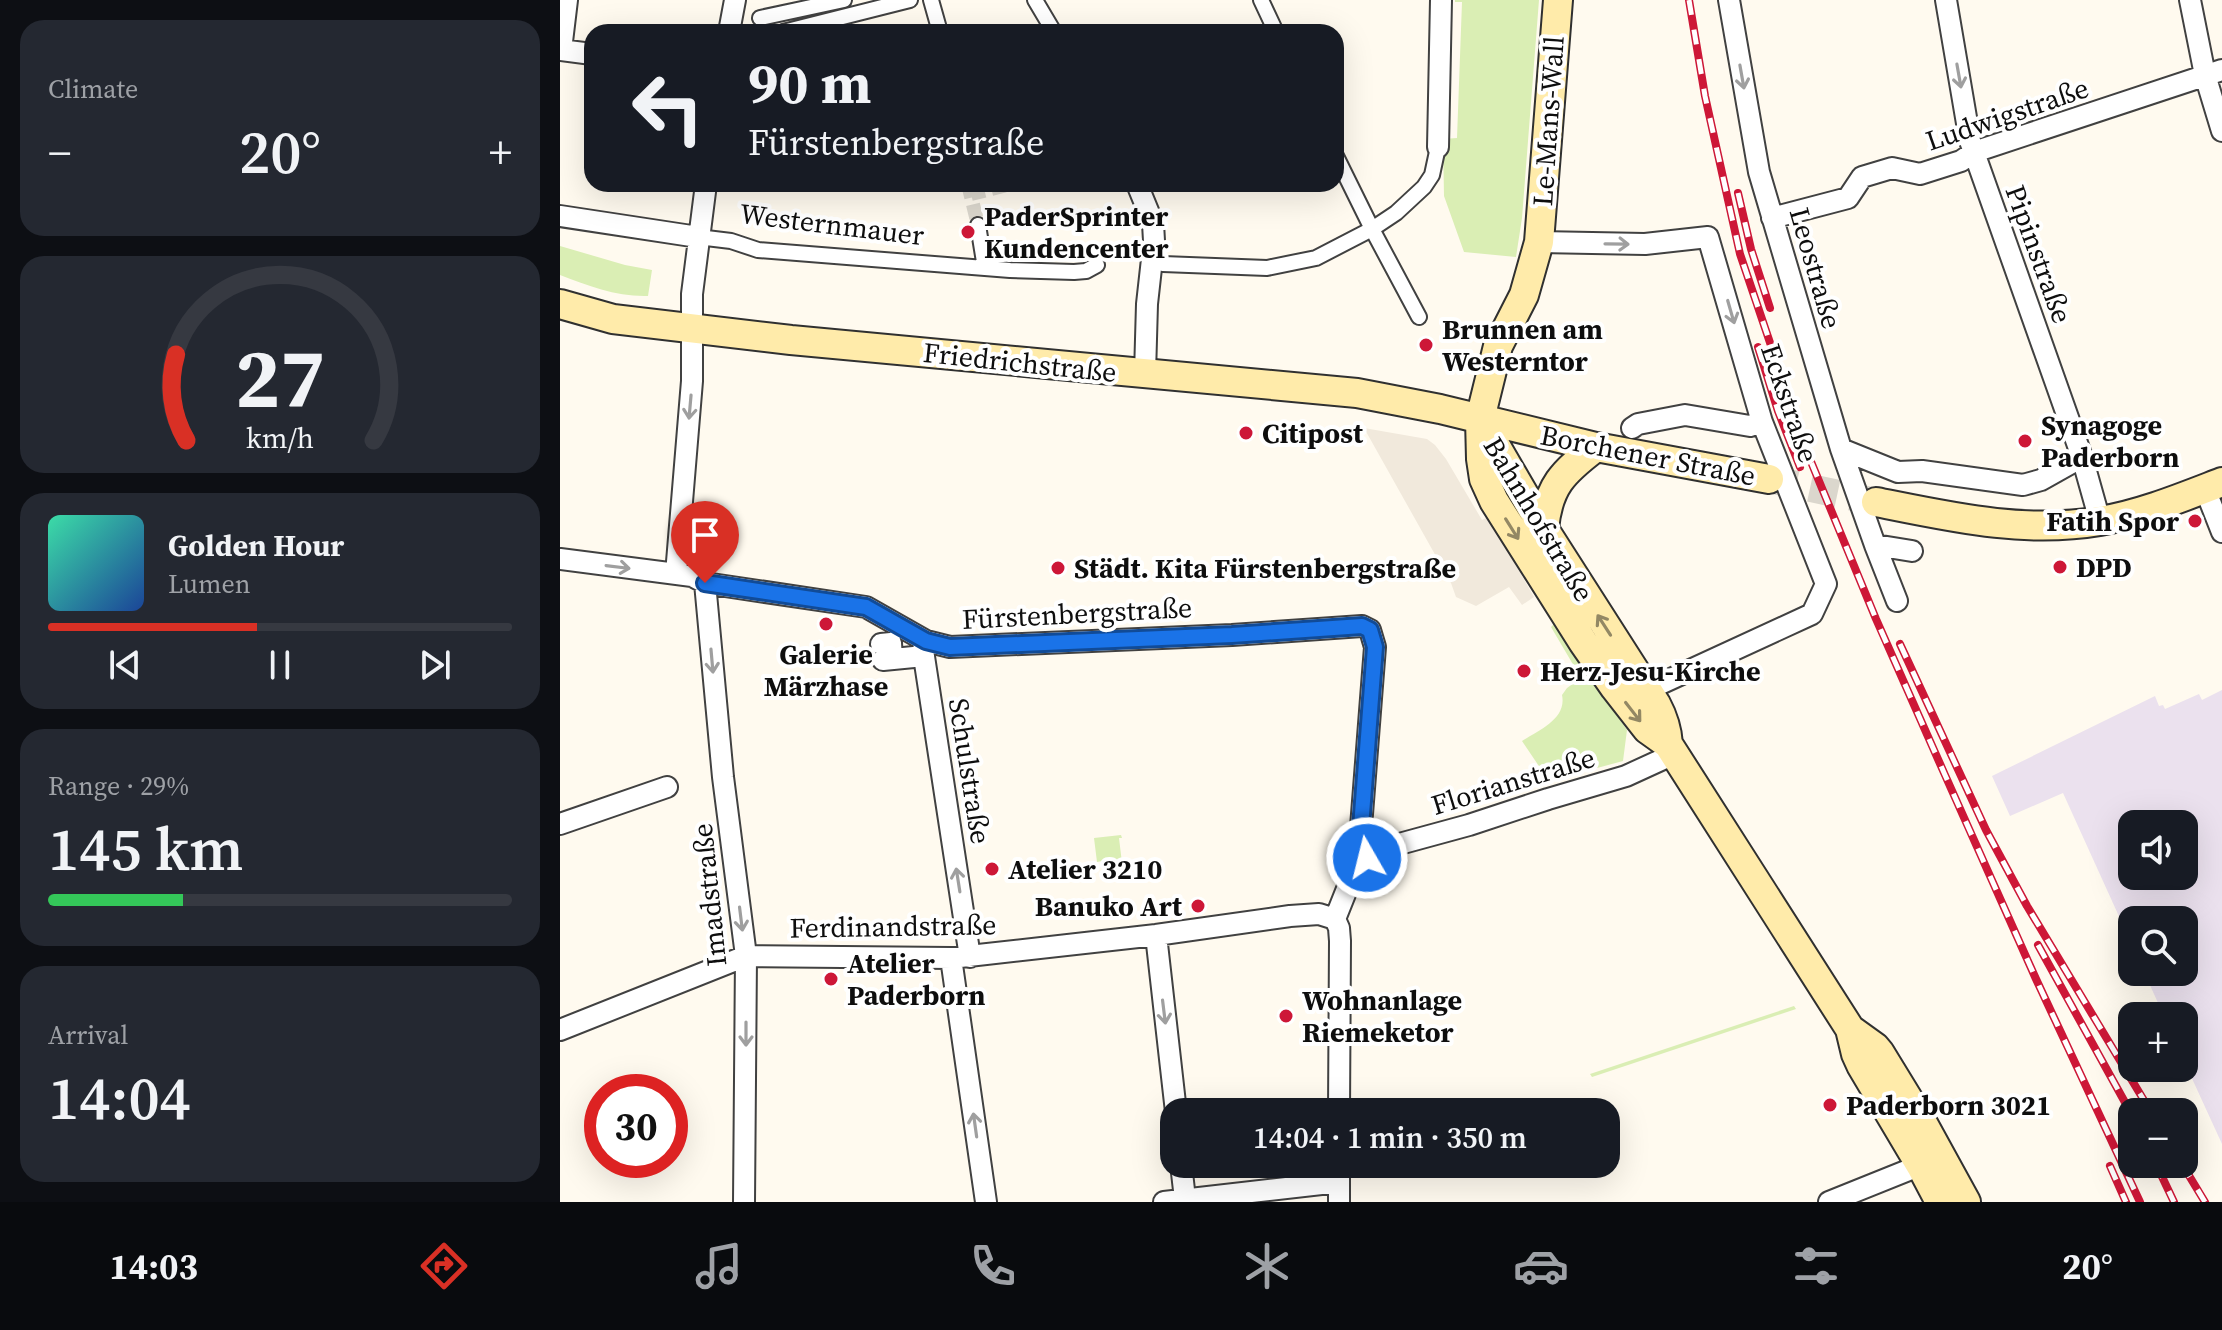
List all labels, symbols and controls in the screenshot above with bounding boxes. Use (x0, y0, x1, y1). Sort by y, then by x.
street label: Le-Mans-Wall (1523, 35, 1573, 207)
text: 90 m (748, 45, 871, 122)
icon: left (616, 56, 720, 160)
one-way arrow (1952, 63, 1967, 89)
one-way arrow (1736, 64, 1751, 89)
street label: Ludwigstraße (1921, 68, 2093, 160)
text: Climate (48, 71, 138, 107)
text: 20° (239, 111, 321, 193)
text: Fürstenbergstraße (748, 118, 1044, 167)
text: − (48, 122, 71, 183)
text: + (489, 122, 512, 183)
street label: Pipinstraße (1996, 180, 2082, 328)
street label: Westernmauer (738, 194, 926, 254)
place label: PaderSprinter Kundencenter (984, 197, 1169, 267)
street label: Leostraße (1781, 203, 1851, 333)
marker: PaderSprinter Kundencenter (959, 223, 977, 241)
one-way arrow (1603, 236, 1630, 251)
one-way arrow (1725, 299, 1739, 324)
place label: Brunnen am Westerntor (1442, 310, 1603, 380)
text: 27 (235, 320, 325, 434)
street label: Friedrichstraße (921, 333, 1119, 391)
marker: Brunnen am Westerntor (1417, 336, 1435, 354)
street label: Eckstraße (1752, 339, 1828, 467)
one-way arrow (682, 393, 697, 420)
place label: Synagoge Paderborn (2041, 406, 2180, 476)
place label: Citipost (1262, 414, 1364, 452)
street label: Borchener Straße (1537, 416, 1759, 494)
text: km/h (246, 418, 314, 458)
marker: Citipost (1237, 424, 1255, 442)
street label: Bahnhofstraße (1475, 430, 1603, 608)
marker: Synagoge Paderborn (2016, 432, 2034, 450)
pin (671, 501, 739, 583)
place label: Fatih Spor (2046, 502, 2179, 540)
marker: Fatih Spor (2186, 512, 2204, 530)
icon: arrive (683, 513, 727, 557)
one-way arrow (1504, 517, 1520, 540)
text: Golden Hour (168, 525, 344, 566)
place label: DPD (2076, 548, 2132, 586)
place label: Städt. Kita Fürstenbergstraße (1074, 549, 1456, 587)
marker: DPD (2051, 558, 2069, 576)
marker: Städt. Kita Fürstenbergstraße (1049, 559, 1067, 577)
one-way arrow (605, 560, 630, 575)
text: Lumen (168, 566, 250, 602)
street label: Fürstenbergstraße (961, 588, 1193, 638)
one-way arrow (1595, 614, 1611, 637)
marker: Galerie Märzhase (817, 615, 835, 633)
place label: Galerie Märzhase (764, 635, 888, 705)
icon: previous (103, 643, 147, 687)
icon: pause (258, 643, 302, 687)
icon: next (413, 643, 457, 687)
one-way arrow (705, 647, 720, 674)
place label: Herz-Jesu-Kirche (1540, 652, 1761, 690)
marker: Herz-Jesu-Kirche (1515, 662, 1533, 680)
street label: Schulstraße (940, 695, 1000, 847)
one-way arrow (1625, 701, 1642, 722)
street label: Florianstraße (1427, 738, 1599, 824)
text: Range · 29% (48, 768, 189, 804)
text: 145 km (48, 808, 244, 890)
map controls (2118, 810, 2198, 1178)
button: sound (2118, 810, 2198, 890)
position arrow (1325, 816, 1409, 900)
street label: Imadstraße (683, 822, 735, 968)
place label: Atelier 3210 (1008, 850, 1162, 888)
marker: Atelier 3210 (983, 860, 1001, 878)
one-way arrow (950, 867, 965, 893)
place label: Banuko Art (1035, 887, 1183, 925)
marker: Banuko Art (1189, 897, 1207, 915)
one-way arrow (734, 905, 749, 932)
street label: Ferdinandstraße (789, 905, 997, 947)
button: search (2118, 906, 2198, 986)
place label: Atelier Paderborn (847, 944, 986, 1014)
marker: Atelier Paderborn (822, 970, 840, 988)
place label: Wohnanlage Riemeketor (1302, 981, 1462, 1051)
one-way arrow (1157, 998, 1172, 1025)
button: + (2118, 1002, 2198, 1082)
marker: Wohnanlage Riemeketor (1277, 1007, 1295, 1025)
text: Arrival (48, 1017, 128, 1053)
one-way arrow (738, 1020, 753, 1047)
text: 14:04 (48, 1057, 191, 1139)
speed limit sign: 30 (584, 1074, 688, 1178)
place label: Paderborn 3021 (1846, 1086, 2051, 1124)
marker: Paderborn 3021 (1821, 1096, 1839, 1114)
button: − (2118, 1098, 2198, 1178)
one-way arrow (967, 1113, 982, 1138)
text: 14:04 · 1 min · 350 m (1253, 1117, 1527, 1158)
icon: directions (416, 1238, 472, 1294)
icon: music (691, 1238, 747, 1294)
icon: phone (965, 1238, 1021, 1294)
icon: climate (1239, 1238, 1295, 1294)
icon: car (1513, 1238, 1569, 1294)
icon: filters (1788, 1238, 1844, 1294)
text: 14:03 (109, 1242, 198, 1291)
text: 20° (2062, 1242, 2113, 1291)

